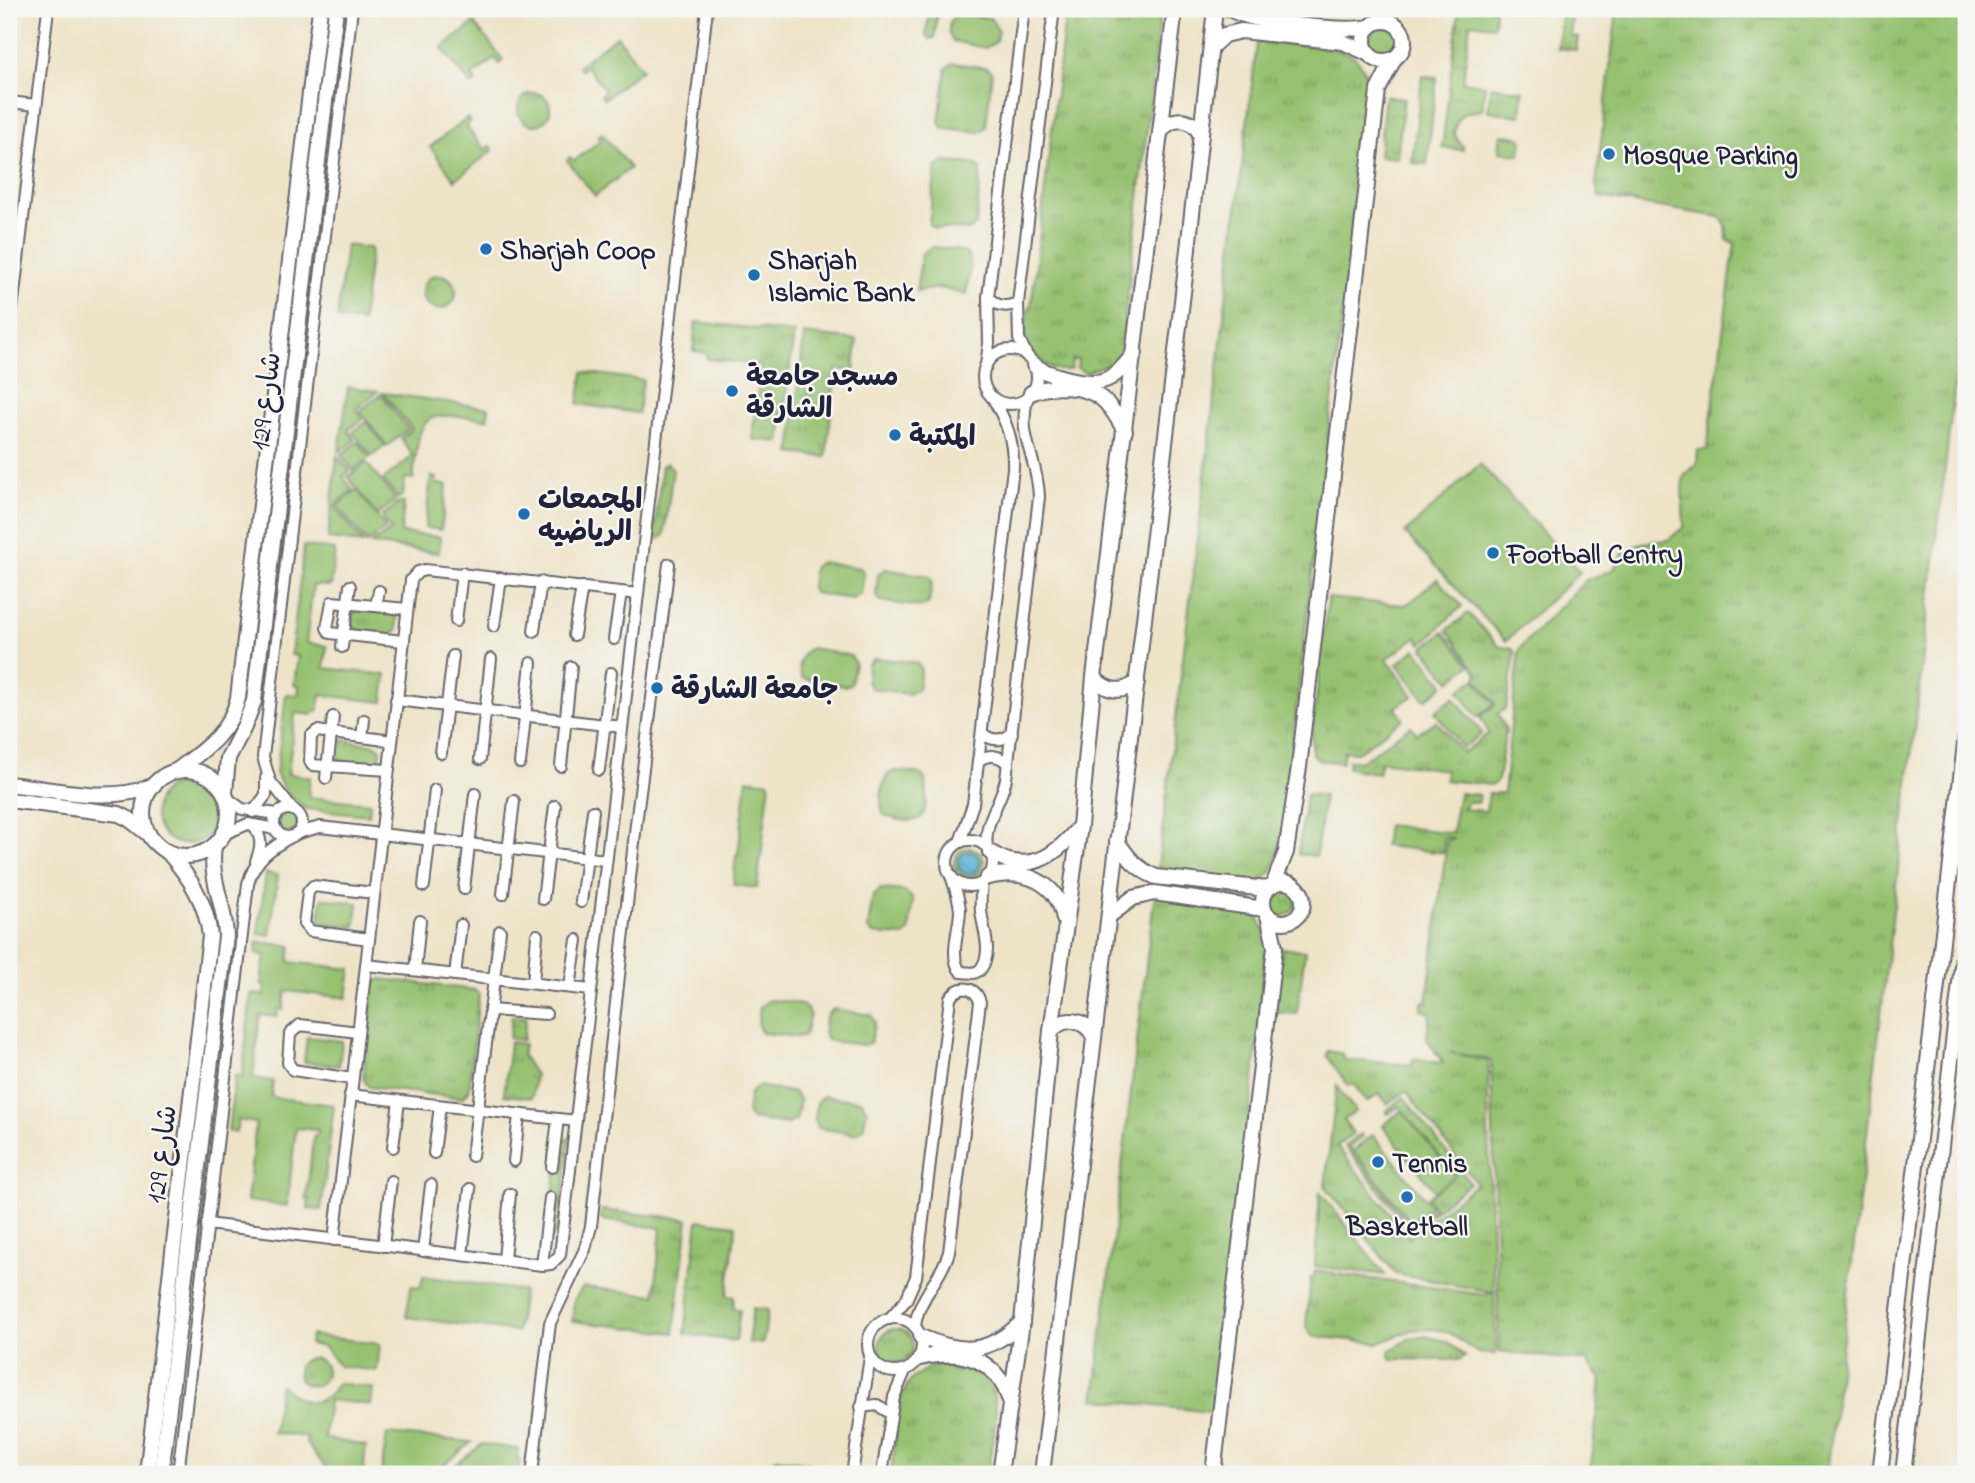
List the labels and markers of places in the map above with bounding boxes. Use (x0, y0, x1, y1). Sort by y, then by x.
place label: Mosque Parking (1623, 137, 1798, 179)
marker: Mosque Parking (1601, 146, 1617, 162)
place label: Sharjah Coop (500, 232, 656, 273)
marker: Sharjah Coop (478, 241, 494, 257)
place label: Sharjah Islamic Bank (768, 242, 916, 315)
marker: Sharjah Islamic Bank (746, 267, 762, 283)
place label: مسجد جامعة الشارقة (746, 358, 899, 431)
marker: مسجد جامعة الشارقة (724, 383, 740, 399)
place label: المكتبة (909, 418, 976, 459)
marker: المكتبة (887, 427, 903, 443)
place label: المجمعات الرياضيه (538, 481, 642, 554)
marker: المجمعات الرياضيه (516, 506, 532, 522)
place label: Football Centry (1505, 536, 1683, 577)
marker: Football Centry (1485, 545, 1501, 561)
place label: جامعة الشارقة (671, 671, 838, 712)
marker: جامعة الشارقة (649, 680, 665, 696)
place label: Tennis (1392, 1145, 1468, 1186)
marker: Tennis (1370, 1154, 1386, 1170)
marker: Basketball (1399, 1189, 1415, 1205)
place label: Basketball (1344, 1208, 1468, 1249)

